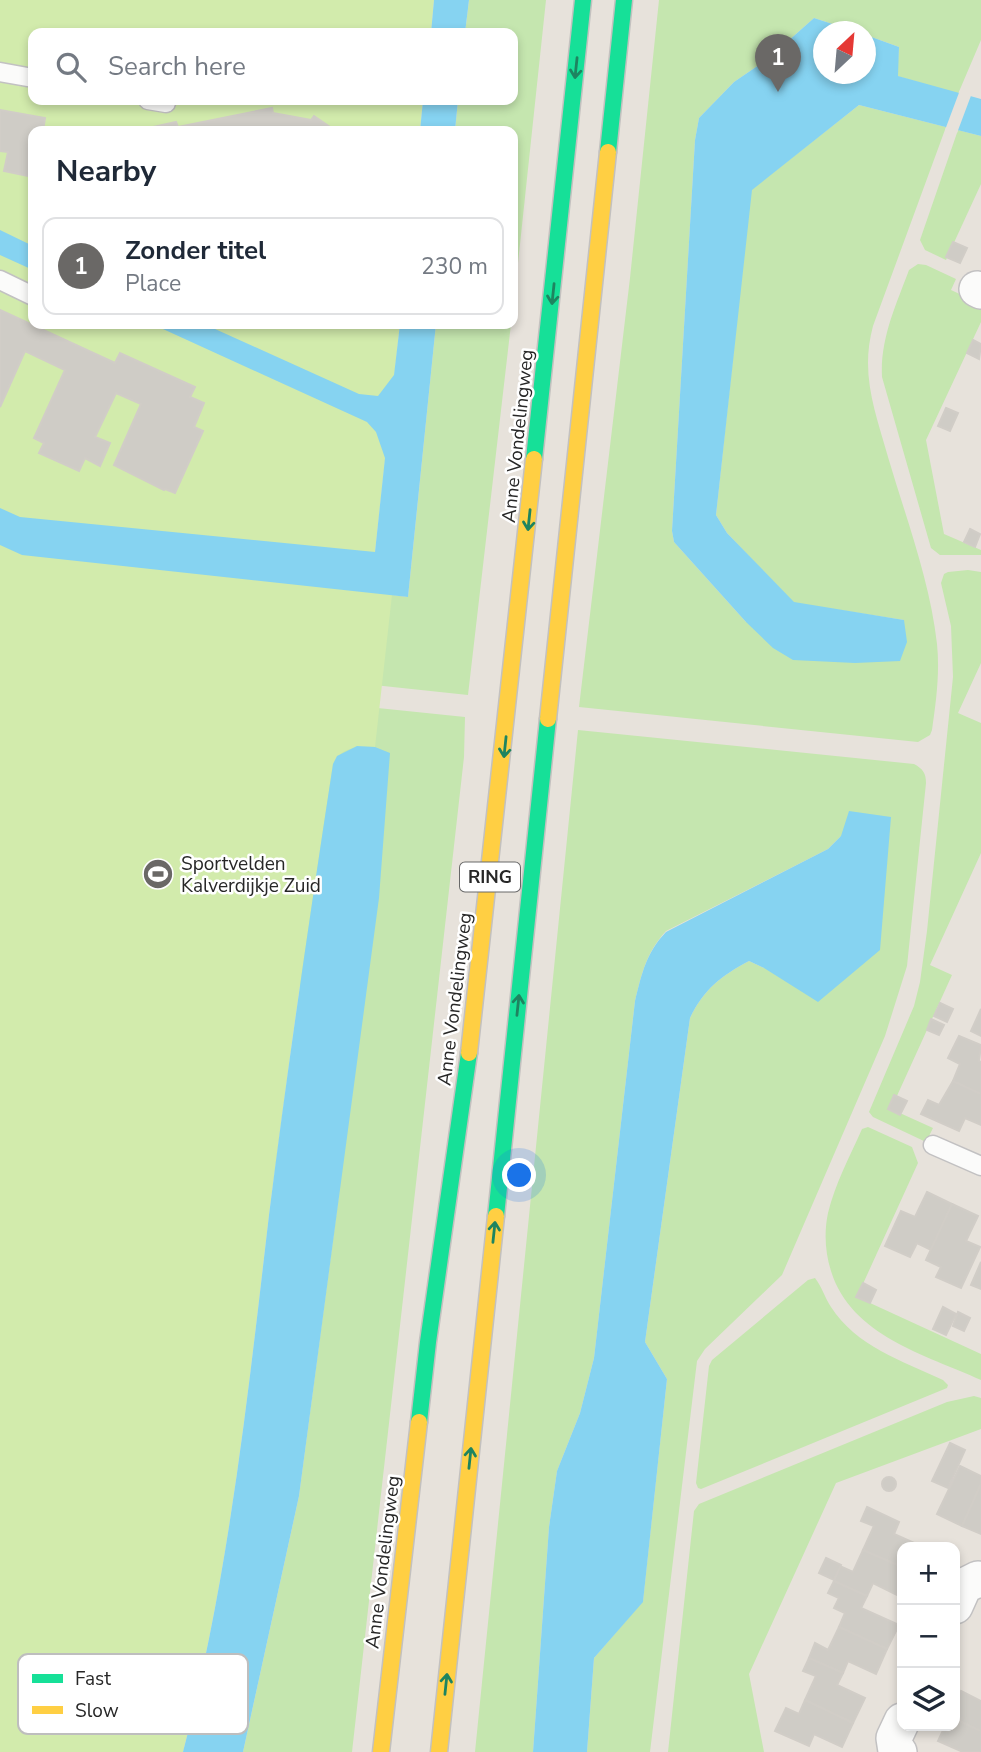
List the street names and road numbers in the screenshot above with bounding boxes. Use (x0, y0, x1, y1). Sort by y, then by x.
street label: Anne Vondelingweg (496, 348, 540, 524)
road number: RING (460, 862, 520, 892)
street label: Anne Vondelingweg (431, 911, 478, 1087)
street label: Anne Vondelingweg (359, 1474, 406, 1650)

